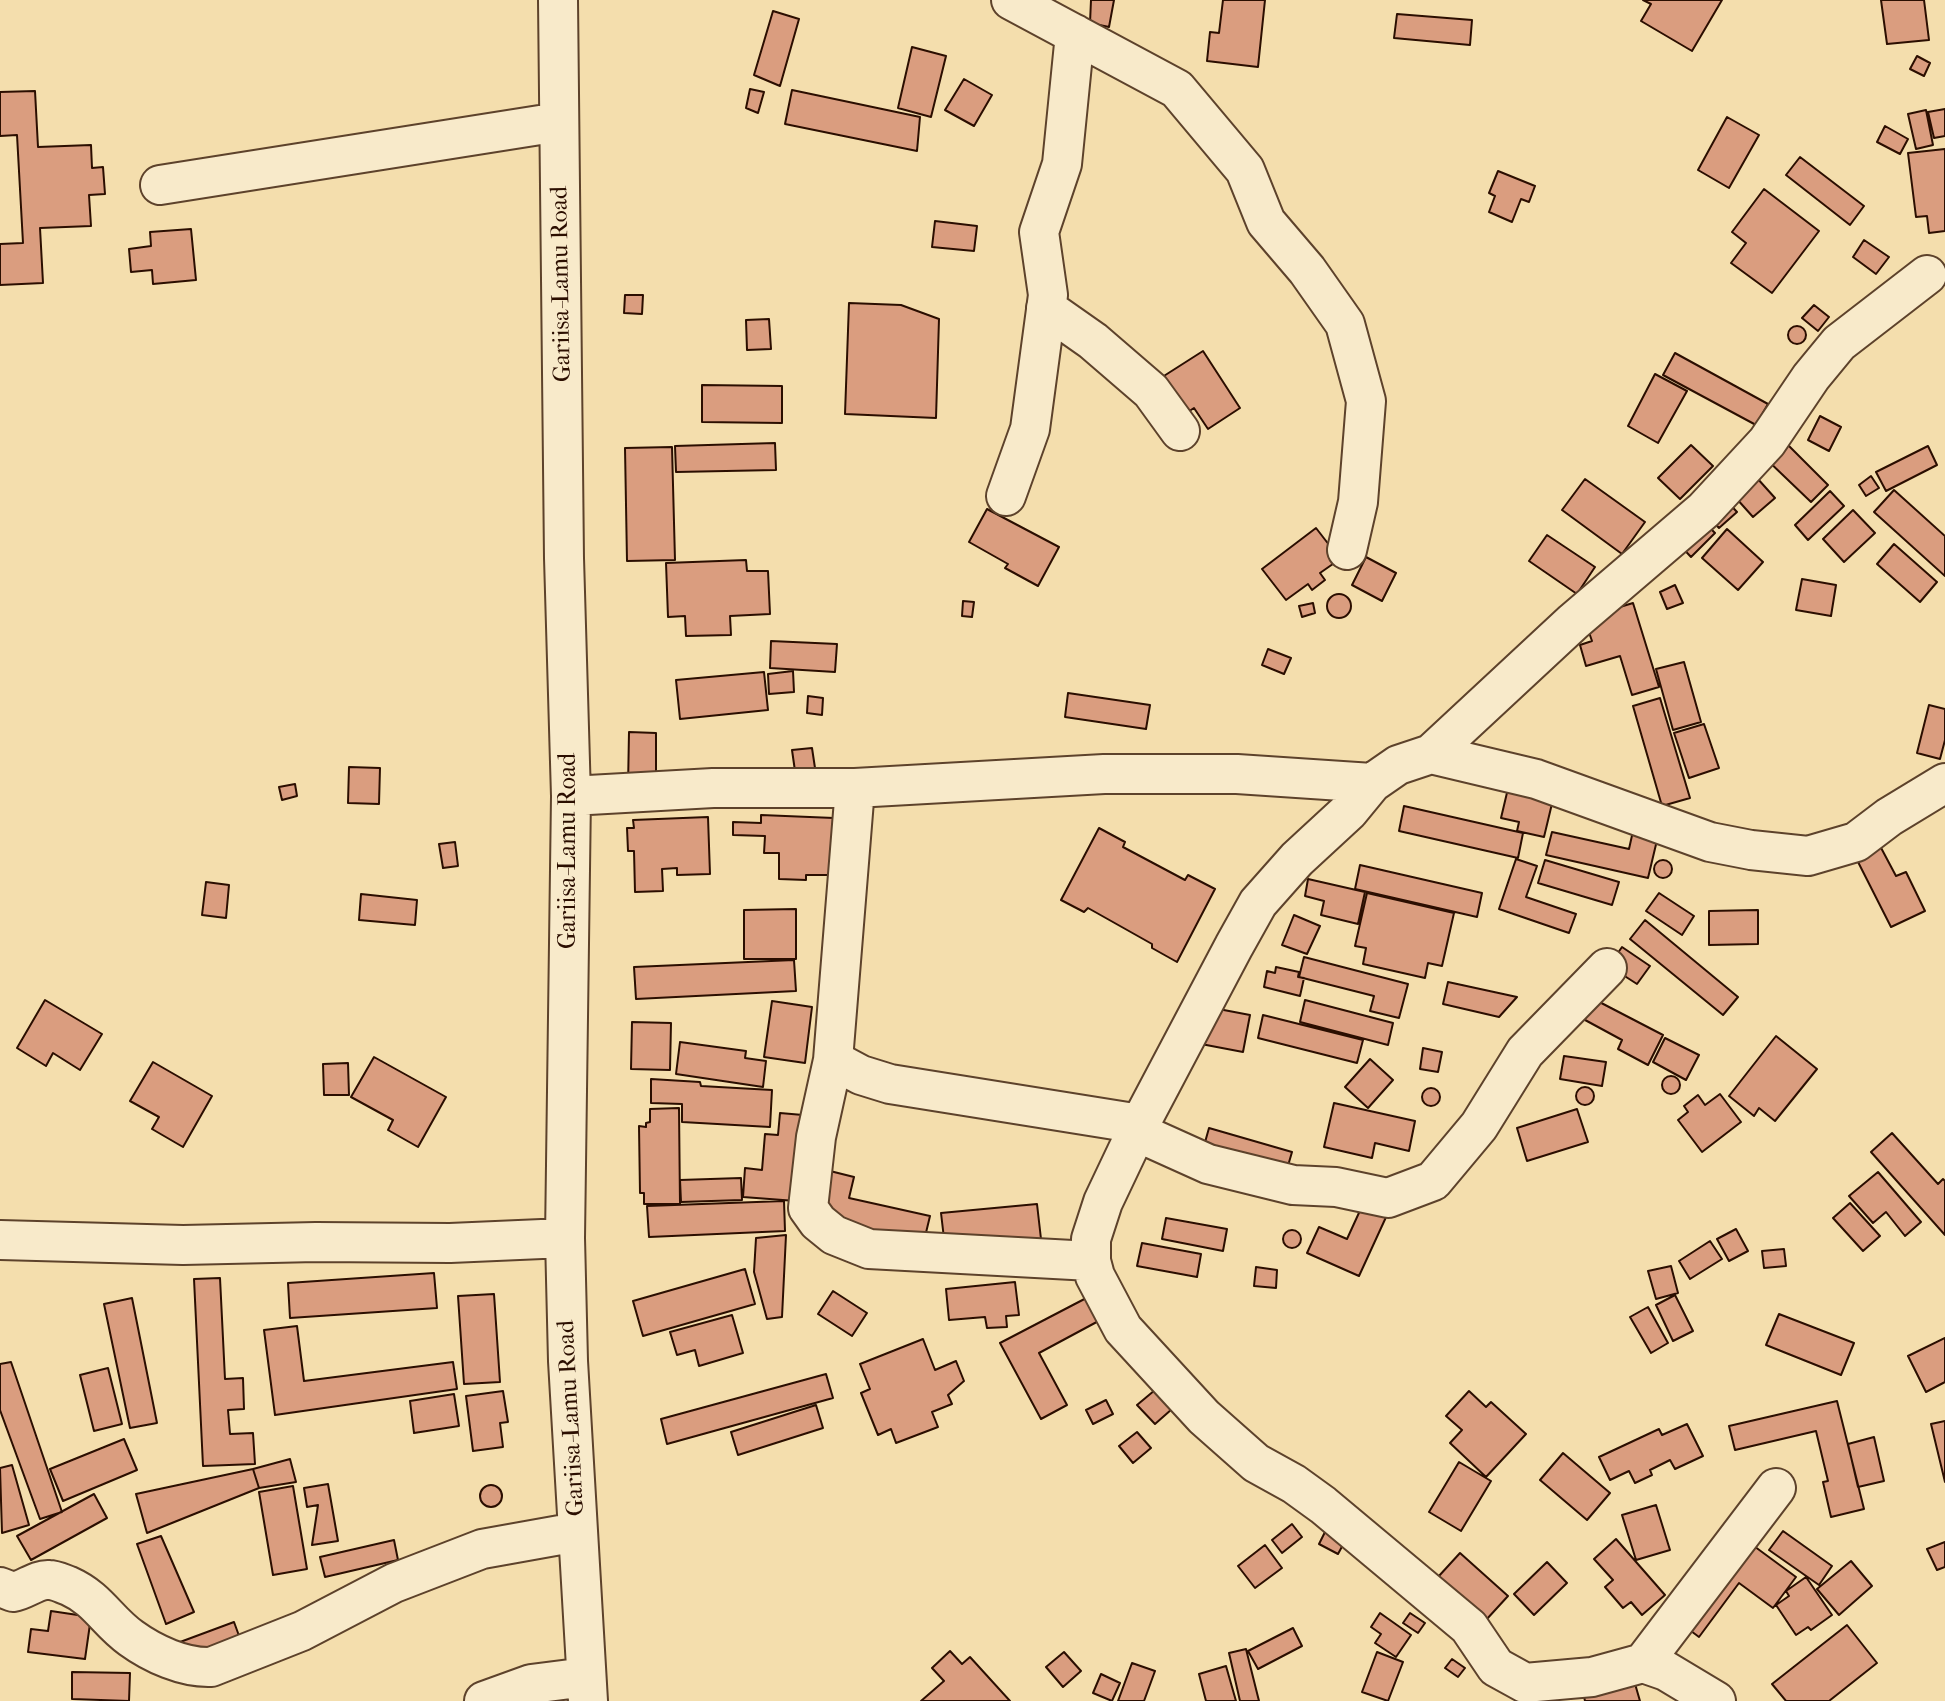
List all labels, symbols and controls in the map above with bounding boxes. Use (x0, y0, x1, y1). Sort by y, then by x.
street label: Gariisa-Lamu Road (546, 186, 578, 382)
street label: Gariisa-Lamu Road (555, 753, 583, 949)
street label: Gariisa-Lamu Road (552, 1319, 592, 1517)

